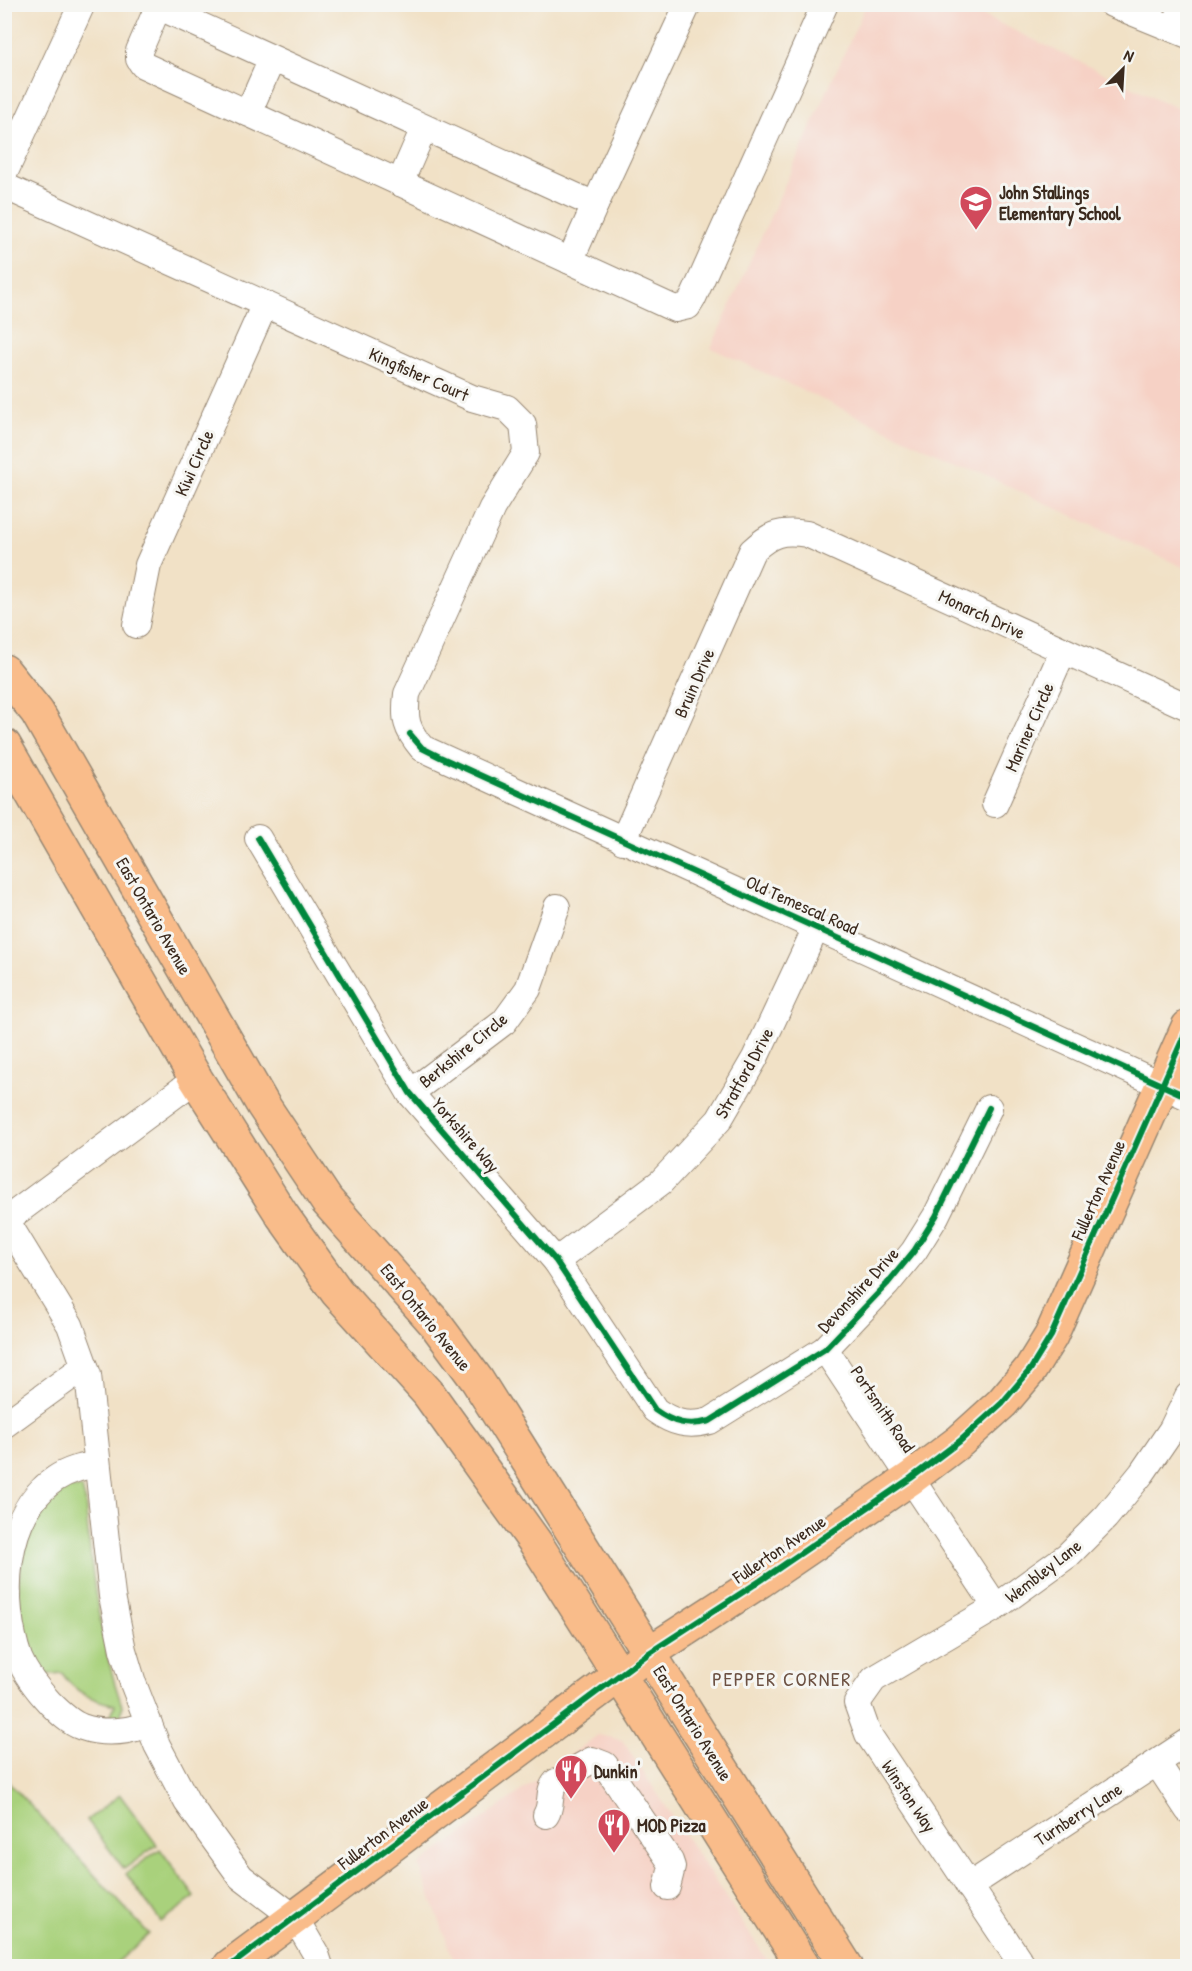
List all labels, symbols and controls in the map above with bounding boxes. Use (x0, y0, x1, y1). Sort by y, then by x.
north arrow (1093, 39, 1153, 99)
text: N (1121, 44, 1138, 67)
place label: John Stallings Elementary School (999, 180, 1122, 227)
school or university icon: John Stallings Elementary School (958, 184, 994, 231)
street label: Kingfisher Court (365, 341, 474, 407)
street label: Kiwi Circle (168, 426, 220, 500)
street label: Monarch Drive (935, 583, 1029, 645)
street label: Bruin Drive (668, 644, 720, 722)
street label: Mariner Circle (998, 679, 1060, 775)
street label: East Ontario Avenue (110, 853, 198, 979)
street label: Old Temescal Road (742, 869, 862, 941)
street label: Berkshire Circle (413, 1007, 513, 1093)
street label: Stratford Drive (709, 1023, 779, 1123)
street label: Yorkshire Way (426, 1092, 506, 1178)
street label: Fullerton Avenue (1064, 1136, 1131, 1245)
street label: Devonshire Drive (812, 1242, 904, 1338)
street label: East Ontario Avenue (375, 1258, 477, 1376)
street label: Portsmith Road (845, 1361, 921, 1457)
street label: Fullerton Avenue (727, 1509, 830, 1590)
street label: Wembley Lane (1000, 1533, 1086, 1609)
street label: East Ontario Avenue (648, 1661, 738, 1785)
district label: PEPPER CORNER (712, 1665, 852, 1692)
restaurant icon: Dunkin' (553, 1753, 589, 1800)
street label: Winston Way (876, 1755, 942, 1837)
place label: Dunkin' (594, 1759, 641, 1784)
street label: Turnberry Lane (1029, 1776, 1127, 1852)
street label: Fullerton Avenue (332, 1791, 433, 1876)
restaurant icon: MOD Pizza (596, 1807, 632, 1854)
place label: MOD Pizza (637, 1813, 707, 1838)

